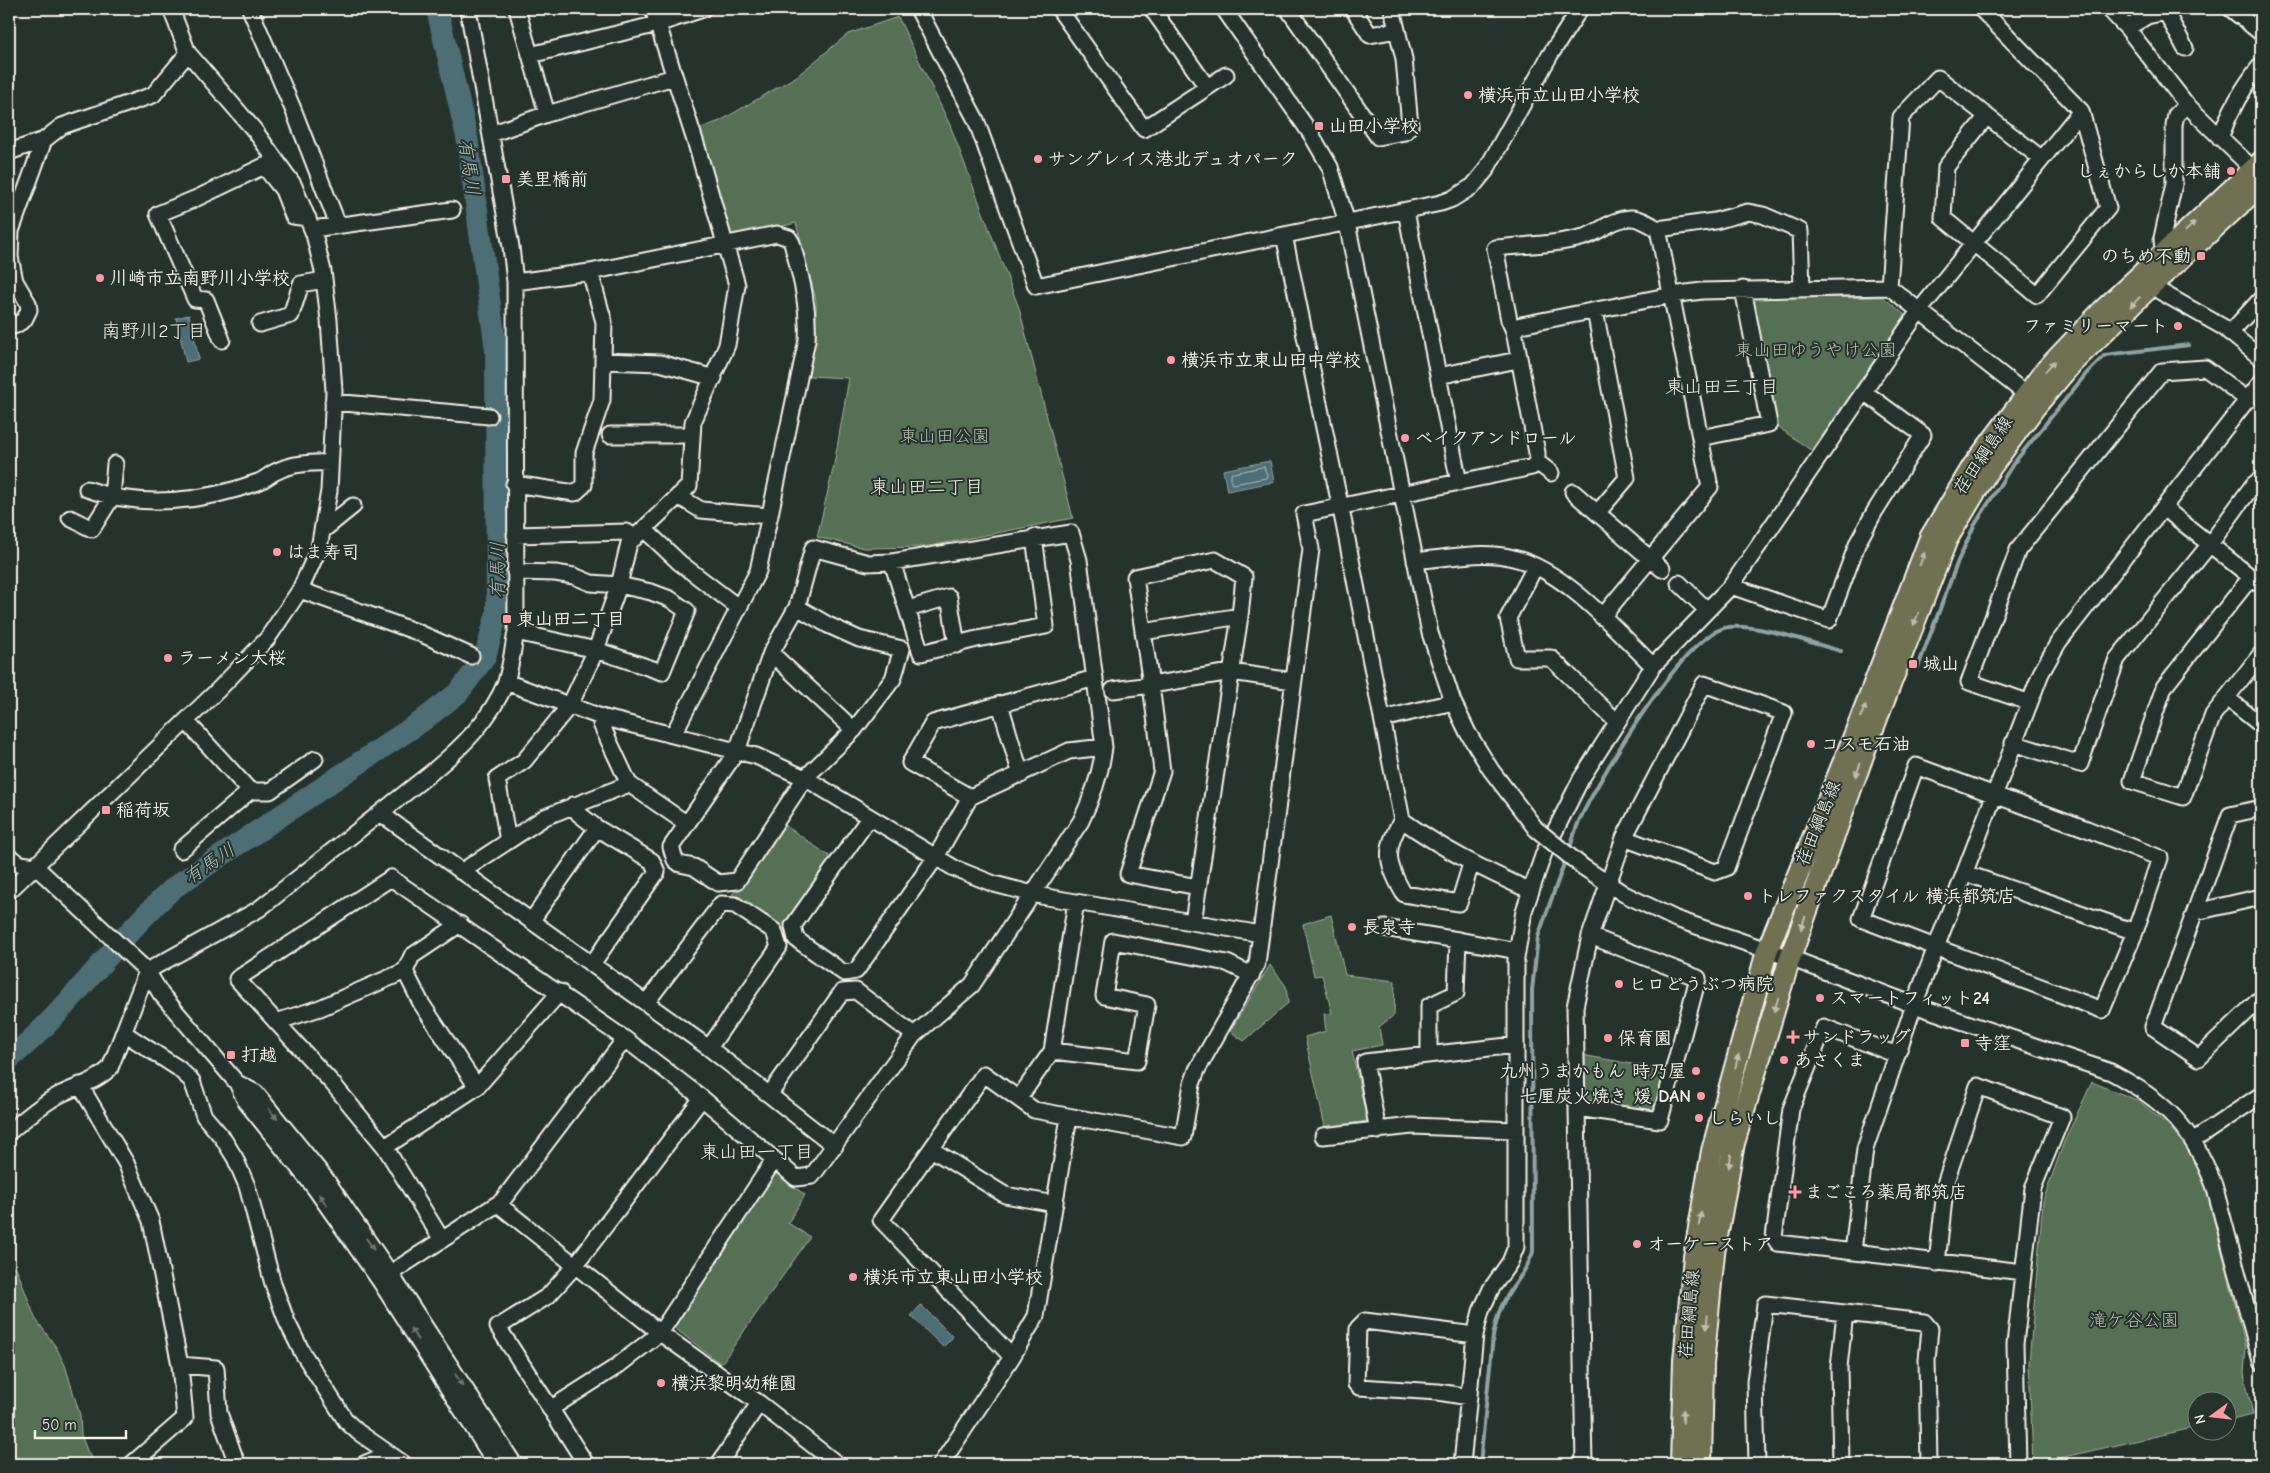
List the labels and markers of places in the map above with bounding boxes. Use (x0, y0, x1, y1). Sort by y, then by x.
place label: 横浜市立山田小学校 (1478, 85, 1640, 106)
marker: 横浜市立山田小学校 (1462, 89, 1474, 101)
place label: 山田小学校 (1329, 116, 1419, 137)
marker: 山田小学校 (1313, 120, 1325, 132)
place label: サングレイス港北デュオパーク (1048, 149, 1297, 170)
marker: サングレイス港北デュオパーク (1032, 153, 1044, 165)
place label: しぇからしか本舗 (2077, 161, 2221, 182)
marker: しぇからしか本舗 (2225, 165, 2237, 177)
place label: 美里橋前 (516, 169, 588, 190)
marker: 美里橋前 (500, 173, 512, 185)
place label: のちめ不動 (2101, 246, 2191, 267)
marker: のちめ不動 (2195, 250, 2207, 262)
place label: 川崎市立南野川小学校 (110, 268, 290, 289)
marker: 川崎市立南野川小学校 (94, 272, 106, 284)
place label: ファミリーマート (2023, 316, 2168, 337)
marker: ファミリーマート (2172, 320, 2184, 332)
place label: 横浜市立東山田中学校 (1181, 350, 1361, 371)
marker: 横浜市立東山田中学校 (1165, 354, 1177, 366)
place label: ベイクアンドロール (1415, 428, 1576, 449)
marker: ベイクアンドロール (1399, 432, 1411, 444)
place label: はま寿司 (287, 542, 359, 563)
marker: はま寿司 (271, 546, 283, 558)
place label: 東山田二丁目 (517, 609, 625, 630)
marker: 東山田二丁目 (501, 613, 513, 625)
place label: ラーメン大桜 (178, 648, 286, 669)
marker: ラーメン大桜 (162, 652, 174, 664)
place label: 城山 (1923, 654, 1959, 675)
marker: 城山 (1907, 658, 1919, 670)
place label: コスモ石油 (1821, 734, 1910, 755)
marker: コスモ石油 (1805, 738, 1817, 750)
place label: 稲荷坂 (116, 800, 170, 821)
marker: 稲荷坂 (100, 804, 112, 816)
place label: トレファクスタイル 横浜都筑店 (1758, 886, 2015, 907)
marker: トレファクスタイル 横浜都筑店 (1742, 890, 1754, 902)
place label: 長泉寺 (1362, 917, 1416, 938)
marker: 長泉寺 (1346, 921, 1358, 933)
place label: ヒロどうぶつ病院 (1629, 974, 1774, 995)
marker: ヒロどうぶつ病院 (1613, 978, 1625, 990)
place label: スマートフィット24 (1830, 988, 1990, 1009)
marker: スマートフィット24 (1814, 992, 1826, 1004)
place label: サンドラッグ (1803, 1027, 1911, 1048)
place label: 保育園 (1618, 1028, 1672, 1049)
marker: サンドラッグ (1787, 1031, 1799, 1043)
marker: 保育園 (1602, 1032, 1614, 1044)
place label: 寺窪 (1975, 1033, 2011, 1054)
marker: 寺窪 (1959, 1037, 1971, 1049)
place label: 打越 (241, 1045, 277, 1066)
marker: 打越 (225, 1049, 237, 1061)
place label: あさくま (1794, 1050, 1865, 1071)
marker: あさくま (1778, 1054, 1790, 1066)
place label: 九州うまかもん 時乃屋 (1500, 1061, 1686, 1082)
marker: 九州うまかもん 時乃屋 (1690, 1065, 1702, 1077)
place label: 七厘炭火焼き 煖 DAN (1519, 1086, 1691, 1107)
marker: 七厘炭火焼き 煖 DAN (1695, 1090, 1707, 1102)
place label: しらいし (1709, 1108, 1781, 1129)
marker: しらいし (1693, 1112, 1705, 1124)
place label: まごころ薬局都筑店 (1805, 1182, 1967, 1203)
marker: まごころ薬局都筑店 (1789, 1186, 1801, 1198)
place label: オーケーストア (1647, 1234, 1773, 1255)
marker: オーケーストア (1631, 1238, 1643, 1250)
place label: 横浜市立東山田小学校 (863, 1267, 1043, 1288)
marker: 横浜市立東山田小学校 (847, 1271, 859, 1283)
place label: 横浜黎明幼稚園 (671, 1373, 797, 1394)
marker: 横浜黎明幼稚園 (655, 1377, 667, 1389)

